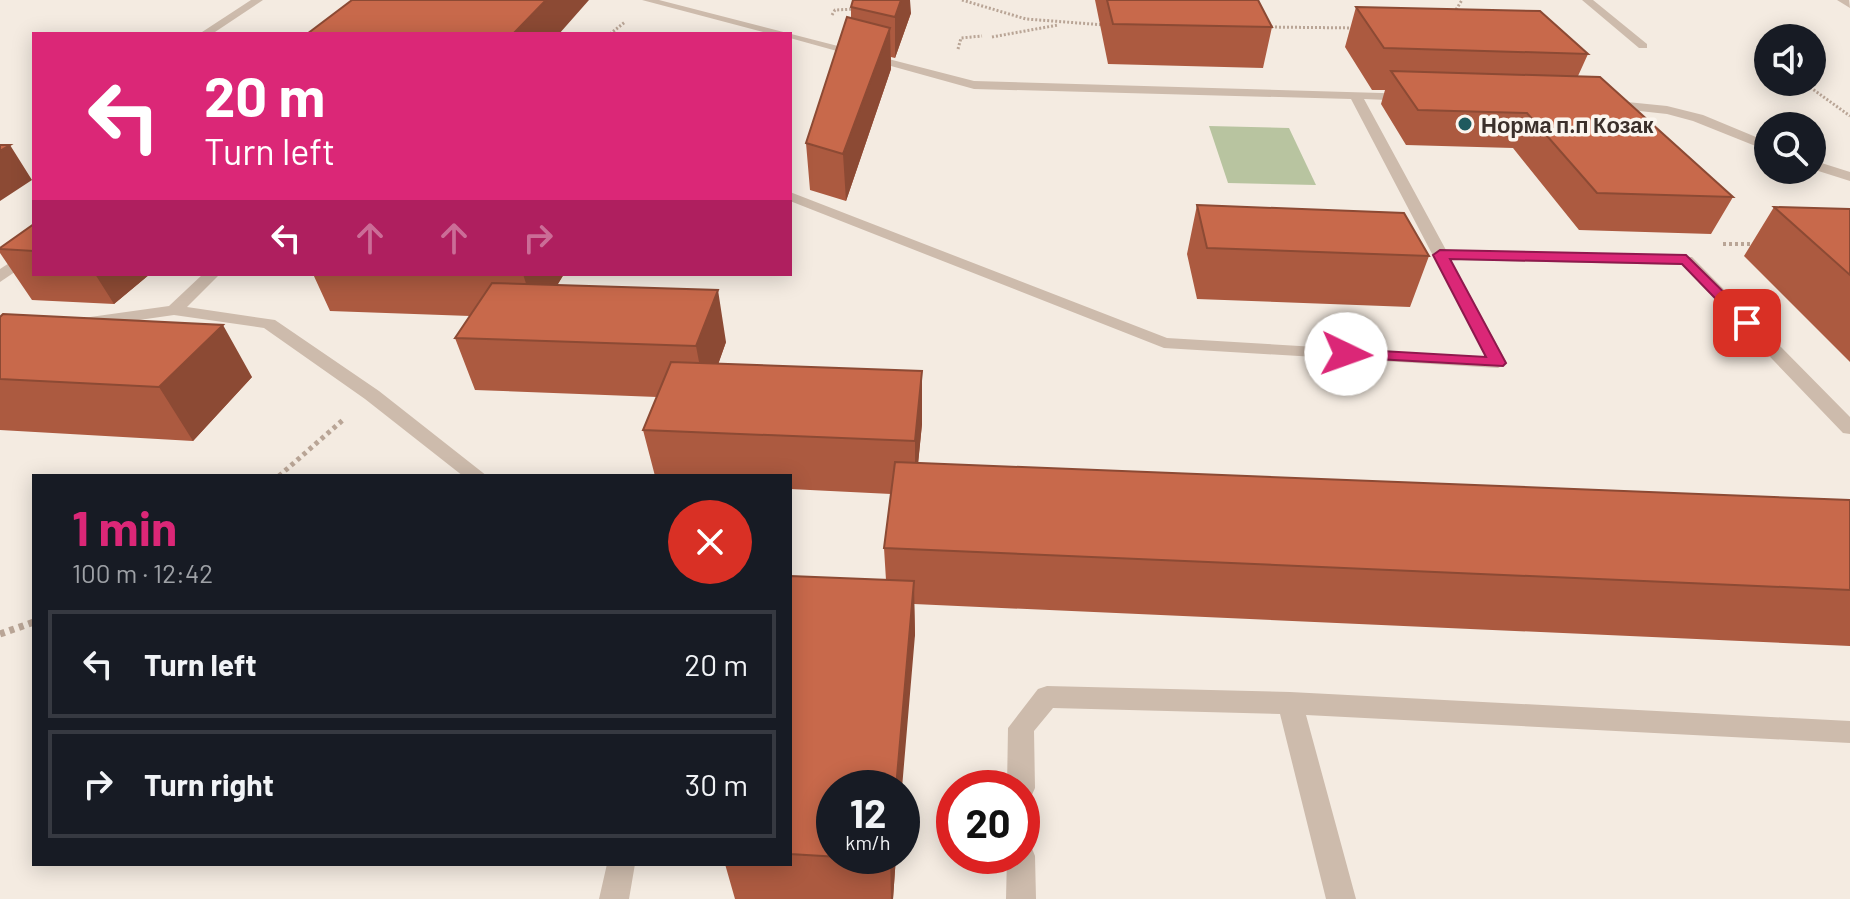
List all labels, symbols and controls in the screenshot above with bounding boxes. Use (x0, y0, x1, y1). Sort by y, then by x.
map controls (1754, 24, 1826, 184)
button: sound (1754, 24, 1826, 96)
text: 20 m (204, 61, 325, 128)
icon: left (72, 64, 176, 168)
place label: Норма п.п Козак (1481, 111, 1654, 138)
button: search (1754, 112, 1826, 184)
marker: Норма п.п Козак (1456, 115, 1474, 133)
text: Turn left (204, 129, 335, 172)
icon: left (264, 216, 308, 260)
icon: ahead (348, 216, 392, 260)
icon: ahead (432, 216, 476, 260)
icon: right (516, 216, 560, 260)
pin (1713, 289, 1781, 357)
icon: arrive (1725, 301, 1769, 345)
position arrow (1304, 312, 1388, 396)
text: 1 min (72, 498, 177, 556)
button: close (668, 500, 752, 584)
text: 100 m · 12:42 (72, 557, 213, 588)
icon: left (76, 642, 120, 686)
text: Turn left (144, 646, 257, 682)
text: 20 m (684, 646, 748, 682)
icon: right (76, 762, 120, 806)
text: Turn right (144, 766, 274, 802)
text: 30 m (685, 766, 748, 802)
speed limit sign: 20 (936, 770, 1040, 874)
text: 12 (850, 788, 886, 836)
text: km/h (845, 830, 891, 854)

